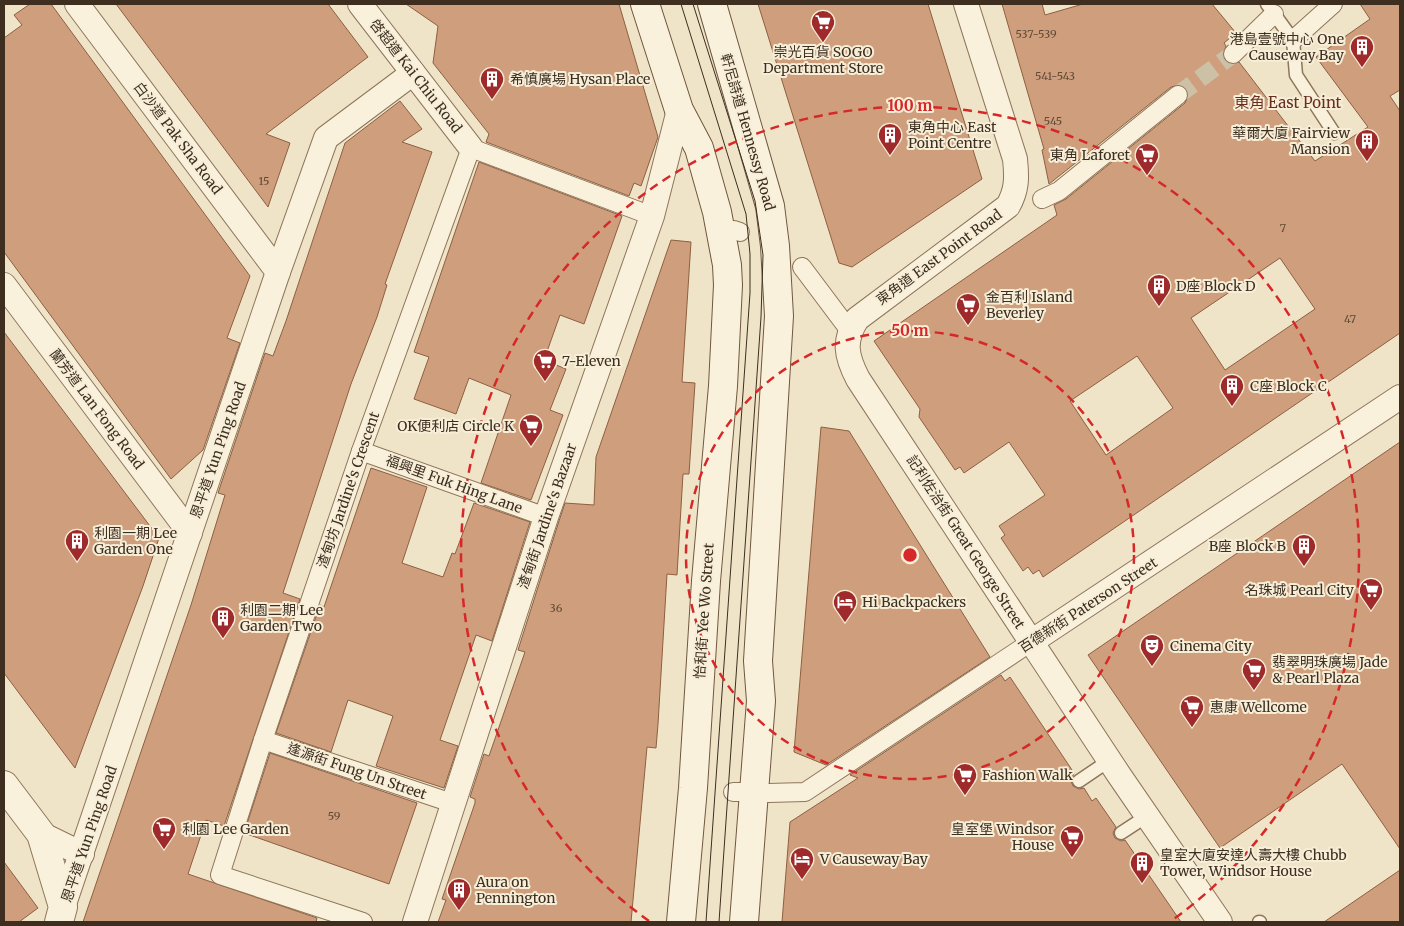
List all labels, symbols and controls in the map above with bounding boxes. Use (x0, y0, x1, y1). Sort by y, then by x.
supermarket icon: 崇光百貨 SOGO Department Store (810, 9, 836, 43)
street label: 啓超道 Kai Chiu Road (366, 15, 466, 137)
house number: 537-539 (1015, 27, 1057, 41)
place label: 港島壹號中心 One Causeway Bay (1230, 30, 1345, 64)
building icon: 港島壹號中心 One Causeway Bay (1349, 34, 1375, 68)
place label: 崇光百貨 SOGO Department Store (763, 43, 883, 77)
street label: 軒尼詩道 Hennessy Road (717, 51, 779, 213)
building icon: 希慎廣場 Hysan Place (479, 66, 505, 100)
house number: 541-543 (1035, 69, 1075, 83)
place label: 希慎廣場 Hysan Place (510, 70, 650, 88)
street label: 白沙道 Pak Sha Road (130, 78, 226, 198)
district label: 東角 East Point (1235, 93, 1342, 112)
text: 100 m (888, 96, 932, 115)
house number: 545 (1044, 114, 1062, 128)
place label: 東角中心 East Point Centre (908, 118, 997, 152)
building icon: 東角中心 East Point Centre (877, 122, 903, 156)
place label: 華爾大廈 Fairview Mansion (1232, 124, 1350, 158)
building icon: 華爾大廈 Fairview Mansion (1354, 128, 1380, 162)
supermarket icon: 東角 Laforet (1134, 142, 1160, 176)
place label: 東角 Laforet (1050, 146, 1131, 164)
house number: 15 (258, 174, 270, 188)
street label: 東角道 East Point Road (873, 205, 1006, 309)
house number: 7 (1280, 221, 1286, 235)
building icon: D座 Block D (1146, 273, 1172, 307)
place label: D座 Block D (1176, 277, 1256, 295)
place label: 金百利 Island Beverley (986, 288, 1073, 322)
supermarket icon: 金百利 Island Beverley (955, 292, 981, 326)
house number: 47 (1344, 312, 1356, 326)
text: 50 m (891, 321, 929, 340)
street label: 蘭芳道 Lan Fong Road (46, 345, 148, 473)
supermarket icon: 7-Eleven (532, 348, 558, 382)
place label: 7-Eleven (562, 352, 621, 370)
building icon: C座 Block C (1219, 373, 1245, 407)
place label: C座 Block C (1250, 377, 1327, 395)
street label: 恩平道 Yun Ping Road (186, 379, 250, 521)
street label: 渣甸坊 Jardine's Crescent (313, 409, 383, 571)
supermarket icon: OK便利店 Circle K (518, 413, 544, 447)
place label: OK便利店 Circle K (397, 417, 515, 435)
street label: 渣甸街 Jardine's Bazaar (514, 441, 580, 591)
street label: 福興里 Fuk Hing Lane (383, 451, 525, 517)
street label: 記利佐治街 Great George Street (903, 452, 1029, 633)
place label: 利園一期 Lee Garden One (94, 524, 177, 558)
building icon: 利園一期 Lee Garden One (64, 528, 90, 562)
building icon: B座 Block B (1291, 533, 1317, 567)
place label: B座 Block B (1209, 537, 1286, 555)
street label: 怡和街 Yee Wo Street (690, 542, 718, 680)
centre of rings (901, 546, 919, 564)
street label: 百德新街 Paterson Street (1015, 553, 1161, 657)
supermarket icon: 名珠城 Pearl City (1358, 577, 1384, 611)
place label: 名珠城 Pearl City (1244, 581, 1355, 599)
hotel icon: Hi Backpackers (832, 589, 858, 623)
place label: Hi Backpackers (862, 593, 966, 611)
place label: 利園二期 Lee Garden Two (240, 601, 323, 635)
house number: 36 (550, 601, 563, 615)
building icon: 利園二期 Lee Garden Two (210, 605, 236, 639)
theatre icon: Cinema City (1139, 633, 1165, 667)
place label: Cinema City (1170, 637, 1253, 655)
place label: 翡翠明珠廣場 Jade & Pearl Plaza (1272, 653, 1388, 687)
supermarket icon: 翡翠明珠廣場 Jade & Pearl Plaza (1241, 657, 1267, 691)
supermarket icon: 惠康 Wellcome (1179, 694, 1205, 728)
place label: 惠康 Wellcome (1210, 698, 1307, 716)
street label: 逢源街 Fung Un Street (285, 739, 429, 803)
supermarket icon: Fashion Walk (952, 762, 978, 796)
street label: 恩平道 Yun Ping Road (57, 763, 121, 905)
place label: Fashion Walk (982, 766, 1073, 784)
house number: 59 (328, 809, 341, 823)
supermarket icon: 利園 Lee Garden (151, 816, 177, 850)
place label: 利園 Lee Garden (182, 820, 289, 838)
place label: 皇室堡 Windsor House (951, 820, 1054, 854)
supermarket icon: 皇室堡 Windsor House (1059, 824, 1085, 858)
hotel icon: V Causeway Bay (789, 846, 815, 880)
place label: 皇室大廈安達人壽大樓 Chubb Tower, Windsor House (1160, 846, 1347, 880)
place label: V Causeway Bay (819, 850, 929, 868)
building icon: 皇室大廈安達人壽大樓 Chubb Tower, Windsor House (1129, 850, 1155, 884)
place label: Aura on Pennington (475, 873, 556, 907)
building icon: Aura on Pennington (446, 877, 472, 911)

